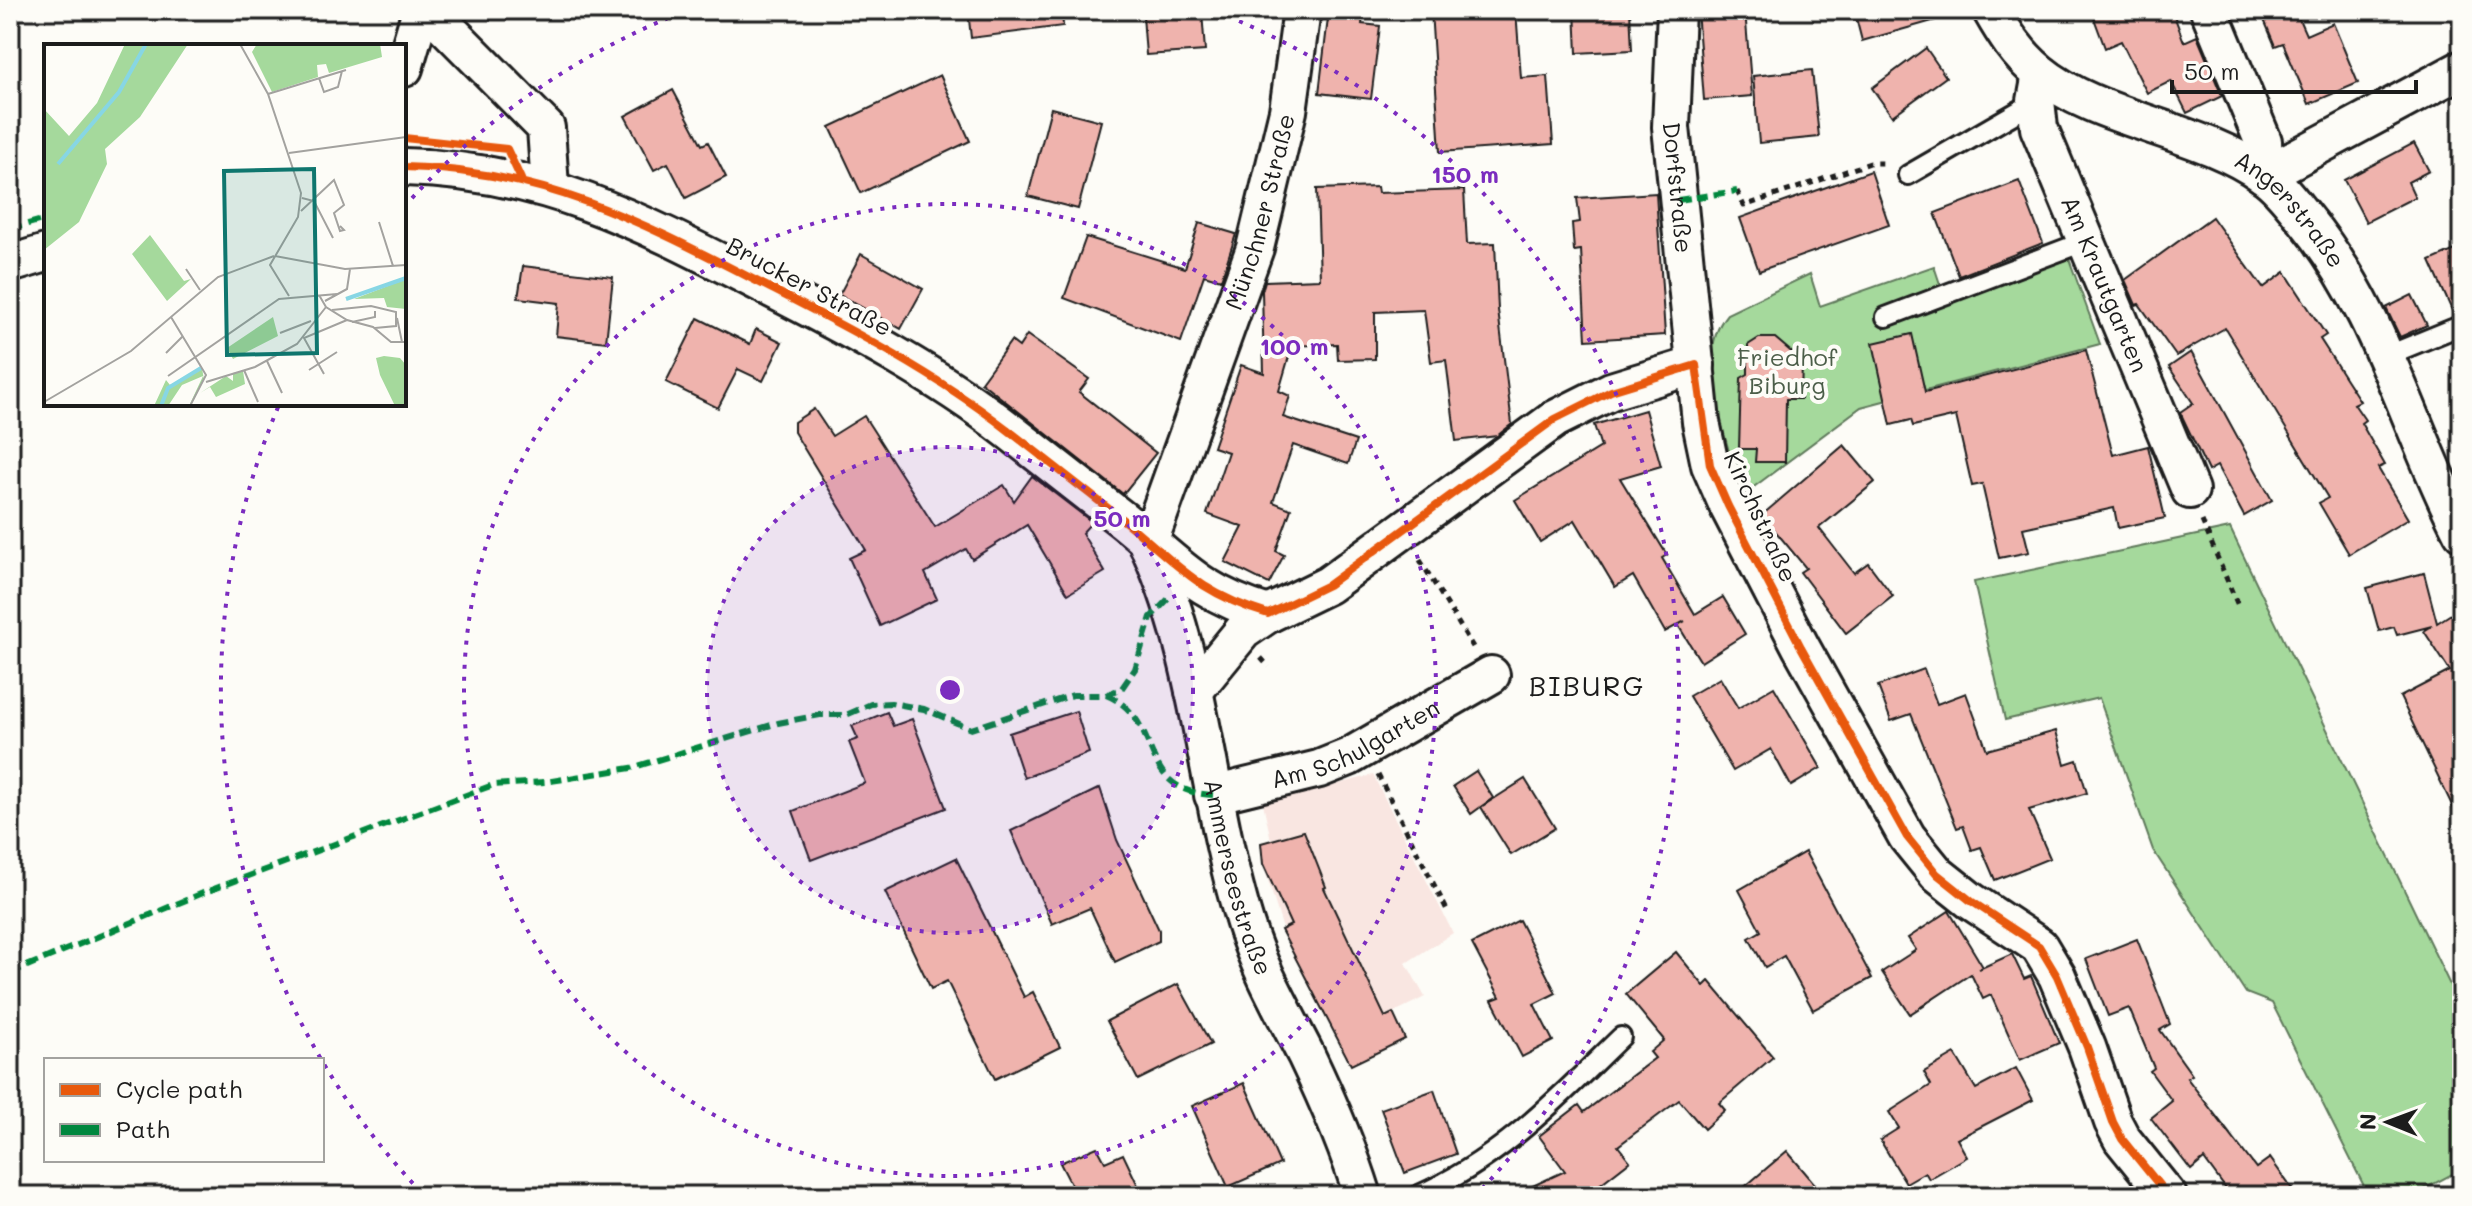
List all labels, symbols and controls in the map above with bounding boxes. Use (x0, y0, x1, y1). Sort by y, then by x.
inset map (44, 44, 406, 406)
scale bar (2172, 44, 2416, 94)
text: 50 m (2184, 55, 2240, 86)
street label: Münchner Straße (1217, 110, 1301, 314)
street label: Dorfstraße (1657, 120, 1701, 254)
street label: Angerstraße (2230, 143, 2353, 273)
text: 150 m (1431, 158, 1499, 189)
street label: Am Krautgarten (2055, 191, 2156, 377)
street label: Brucker Straße (722, 229, 898, 342)
text: 100 m (1259, 330, 1329, 361)
park label: Friedhof Biburg (1737, 341, 1838, 400)
street label: Kirchstraße (1718, 446, 1805, 587)
text: 50 m (1093, 502, 1151, 533)
district label: BIBURG (1529, 667, 1645, 703)
centre of rings (936, 676, 964, 704)
street label: Am Schulgarten (1267, 691, 1445, 794)
street label: Ammerseestraße (1198, 776, 1280, 980)
legend (44, 1058, 324, 1162)
text: Cycle path (116, 1073, 242, 1104)
north arrow (2348, 1082, 2428, 1162)
text: Path (116, 1113, 170, 1144)
text: N (2353, 1113, 2382, 1130)

